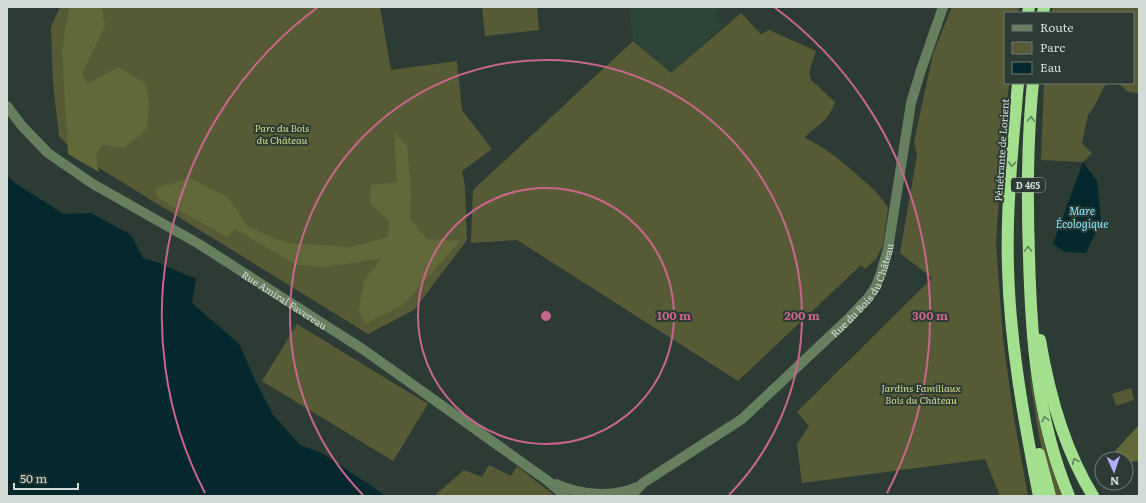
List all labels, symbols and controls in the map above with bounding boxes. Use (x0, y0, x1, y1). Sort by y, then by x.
legend (1004, 12, 1134, 84)
text: Route (1040, 18, 1074, 36)
text: Parc (1040, 38, 1065, 56)
text: Eau (1040, 58, 1062, 76)
street label: Pénétrante de Lorient (990, 98, 1012, 202)
one-way arrow (1026, 116, 1035, 122)
park label: Parc du Bois du Château (255, 120, 309, 147)
one-way arrow (1007, 161, 1016, 167)
road number: D 465 (1011, 178, 1045, 192)
water label: Mare Écologique (1055, 202, 1109, 231)
street label: Rue du Bois du Château (826, 242, 896, 340)
one-way arrow (1024, 246, 1033, 252)
street label: Rue Amiral Favereau (239, 266, 331, 333)
text: 100 m (657, 306, 691, 324)
text: 200 m (784, 306, 820, 324)
text: 300 m (912, 306, 948, 324)
centre of rings (539, 309, 553, 323)
park label: Jardins Familiaux Bois du Château (881, 380, 961, 407)
one-way arrow (1041, 416, 1050, 423)
north arrow (1094, 451, 1134, 491)
one-way arrow (1072, 458, 1080, 466)
scale bar (14, 465, 78, 491)
text: 50 m (20, 469, 47, 487)
text: N (1110, 474, 1120, 490)

